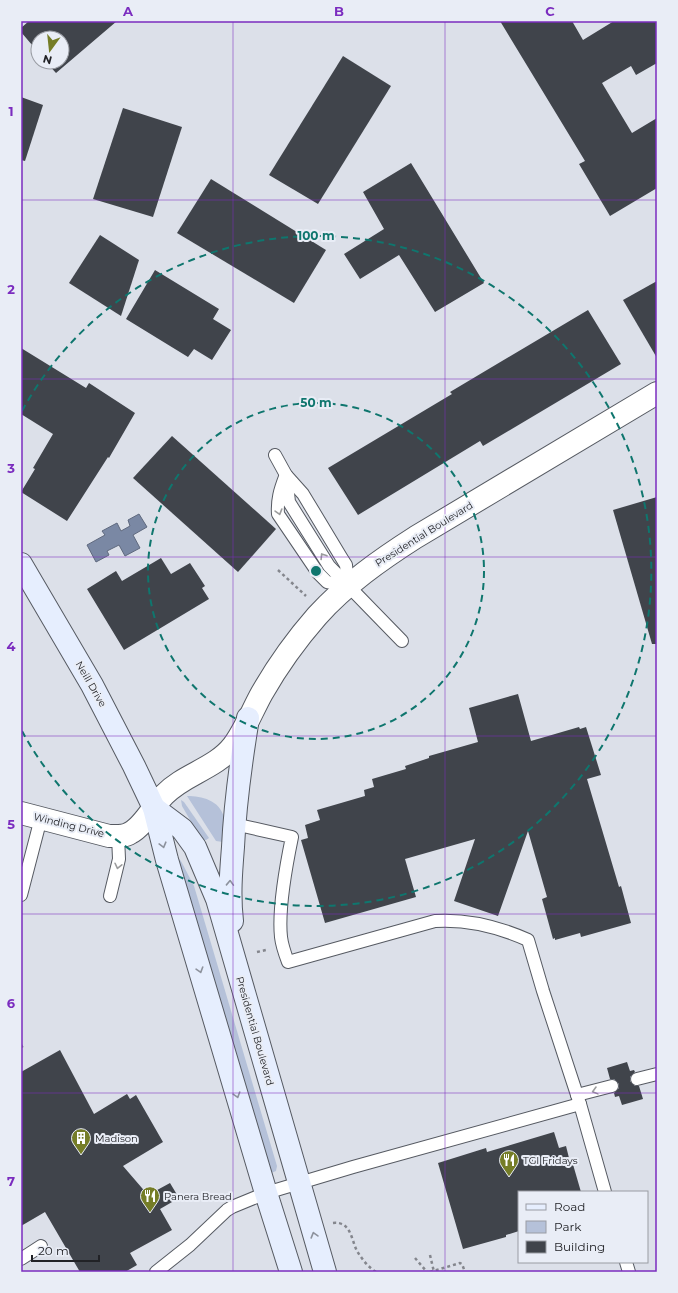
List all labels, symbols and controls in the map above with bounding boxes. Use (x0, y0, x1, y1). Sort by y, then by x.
text: A (122, 3, 134, 19)
text: B (334, 3, 344, 19)
text: C (545, 3, 555, 19)
north arrow (30, 30, 70, 70)
text: N (41, 52, 54, 68)
text: 1 (8, 103, 14, 119)
text: 100 m (298, 228, 334, 243)
text: 2 (7, 281, 15, 297)
text: 50 m (300, 395, 332, 410)
text: 3 (6, 460, 15, 476)
street label: Presidential Boulevard (373, 499, 475, 569)
one-way arrow (274, 508, 283, 515)
one-way arrow (320, 553, 327, 560)
centre of rings (309, 564, 323, 578)
text: 4 (7, 638, 16, 654)
street label: Neill Drive (73, 659, 109, 709)
street label: Winding Drive (32, 810, 106, 840)
text: 5 (7, 816, 15, 832)
one-way arrow (158, 842, 167, 849)
one-way arrow (114, 863, 122, 869)
one-way arrow (226, 880, 235, 886)
one-way arrow (195, 967, 204, 974)
street label: Presidential Boulevard (233, 975, 277, 1087)
text: 6 (7, 995, 16, 1011)
one-way arrow (592, 1086, 599, 1095)
one-way arrow (232, 1091, 241, 1098)
building icon: Madison (70, 1127, 92, 1155)
place label: Madison (95, 1132, 138, 1145)
restaurant icon: TGI Fridays (498, 1149, 520, 1177)
place label: TGI Fridays (523, 1154, 578, 1167)
text: 7 (7, 1173, 15, 1189)
restaurant icon: Panera Bread (139, 1185, 161, 1213)
place label: Panera Bread (164, 1190, 232, 1203)
legend (518, 1191, 648, 1263)
text: Road (554, 1199, 585, 1214)
text: Park (554, 1219, 582, 1234)
one-way arrow (310, 1231, 319, 1238)
scale bar (32, 1237, 99, 1263)
text: Building (554, 1239, 605, 1254)
text: 20 m (38, 1243, 69, 1258)

